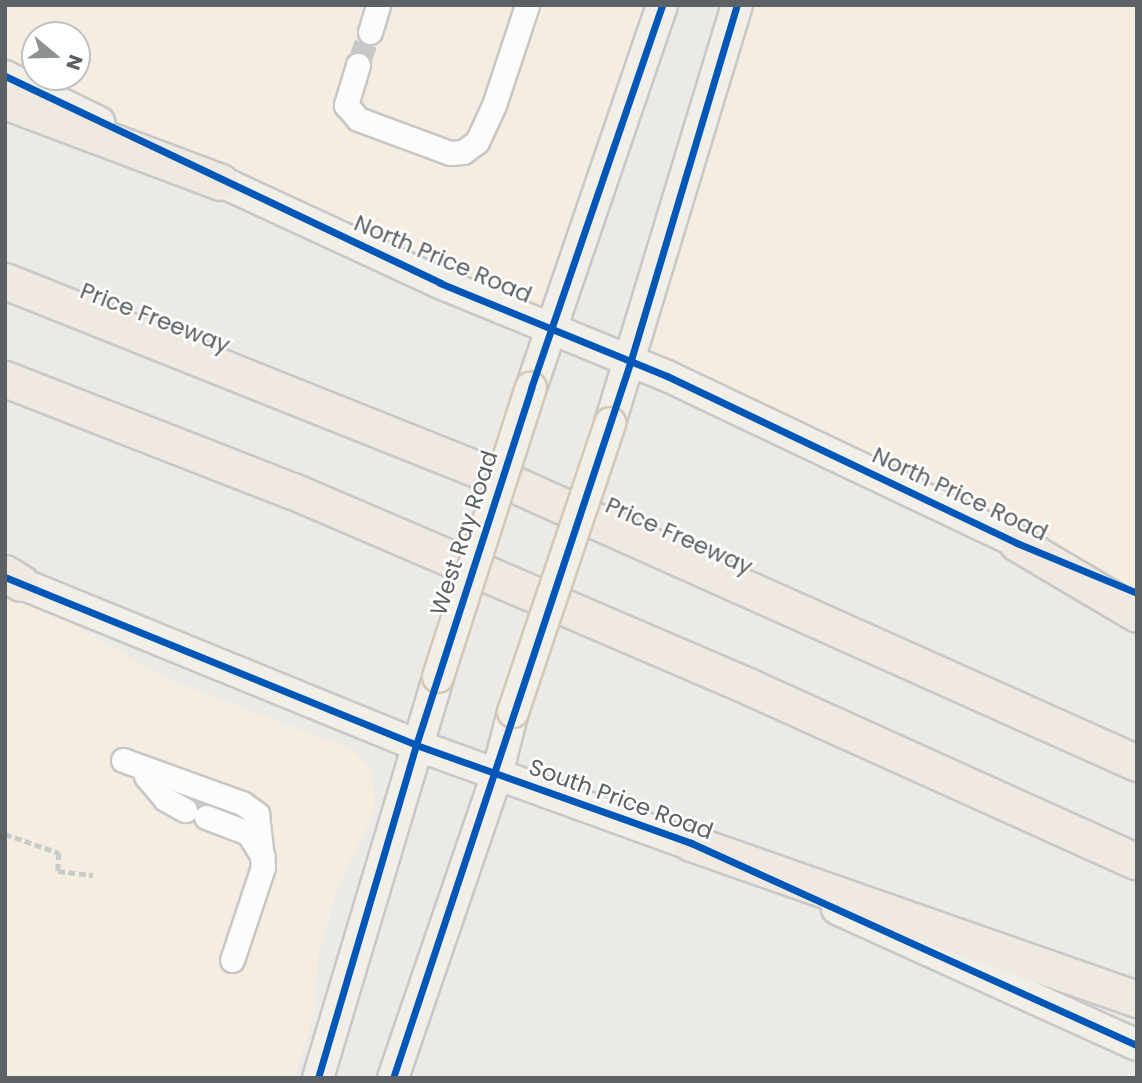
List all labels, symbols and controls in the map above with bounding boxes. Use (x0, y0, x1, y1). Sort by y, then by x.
north arrow (21, 21, 91, 91)
text: N (59, 51, 90, 73)
street label: North Price Road (350, 209, 536, 309)
street label: Price Freeway (76, 277, 234, 359)
street label: North Price Road (868, 441, 1052, 547)
street label: West Ray Road (424, 447, 504, 619)
street label: Price Freeway (601, 491, 757, 581)
street label: South Price Road (525, 753, 717, 845)

